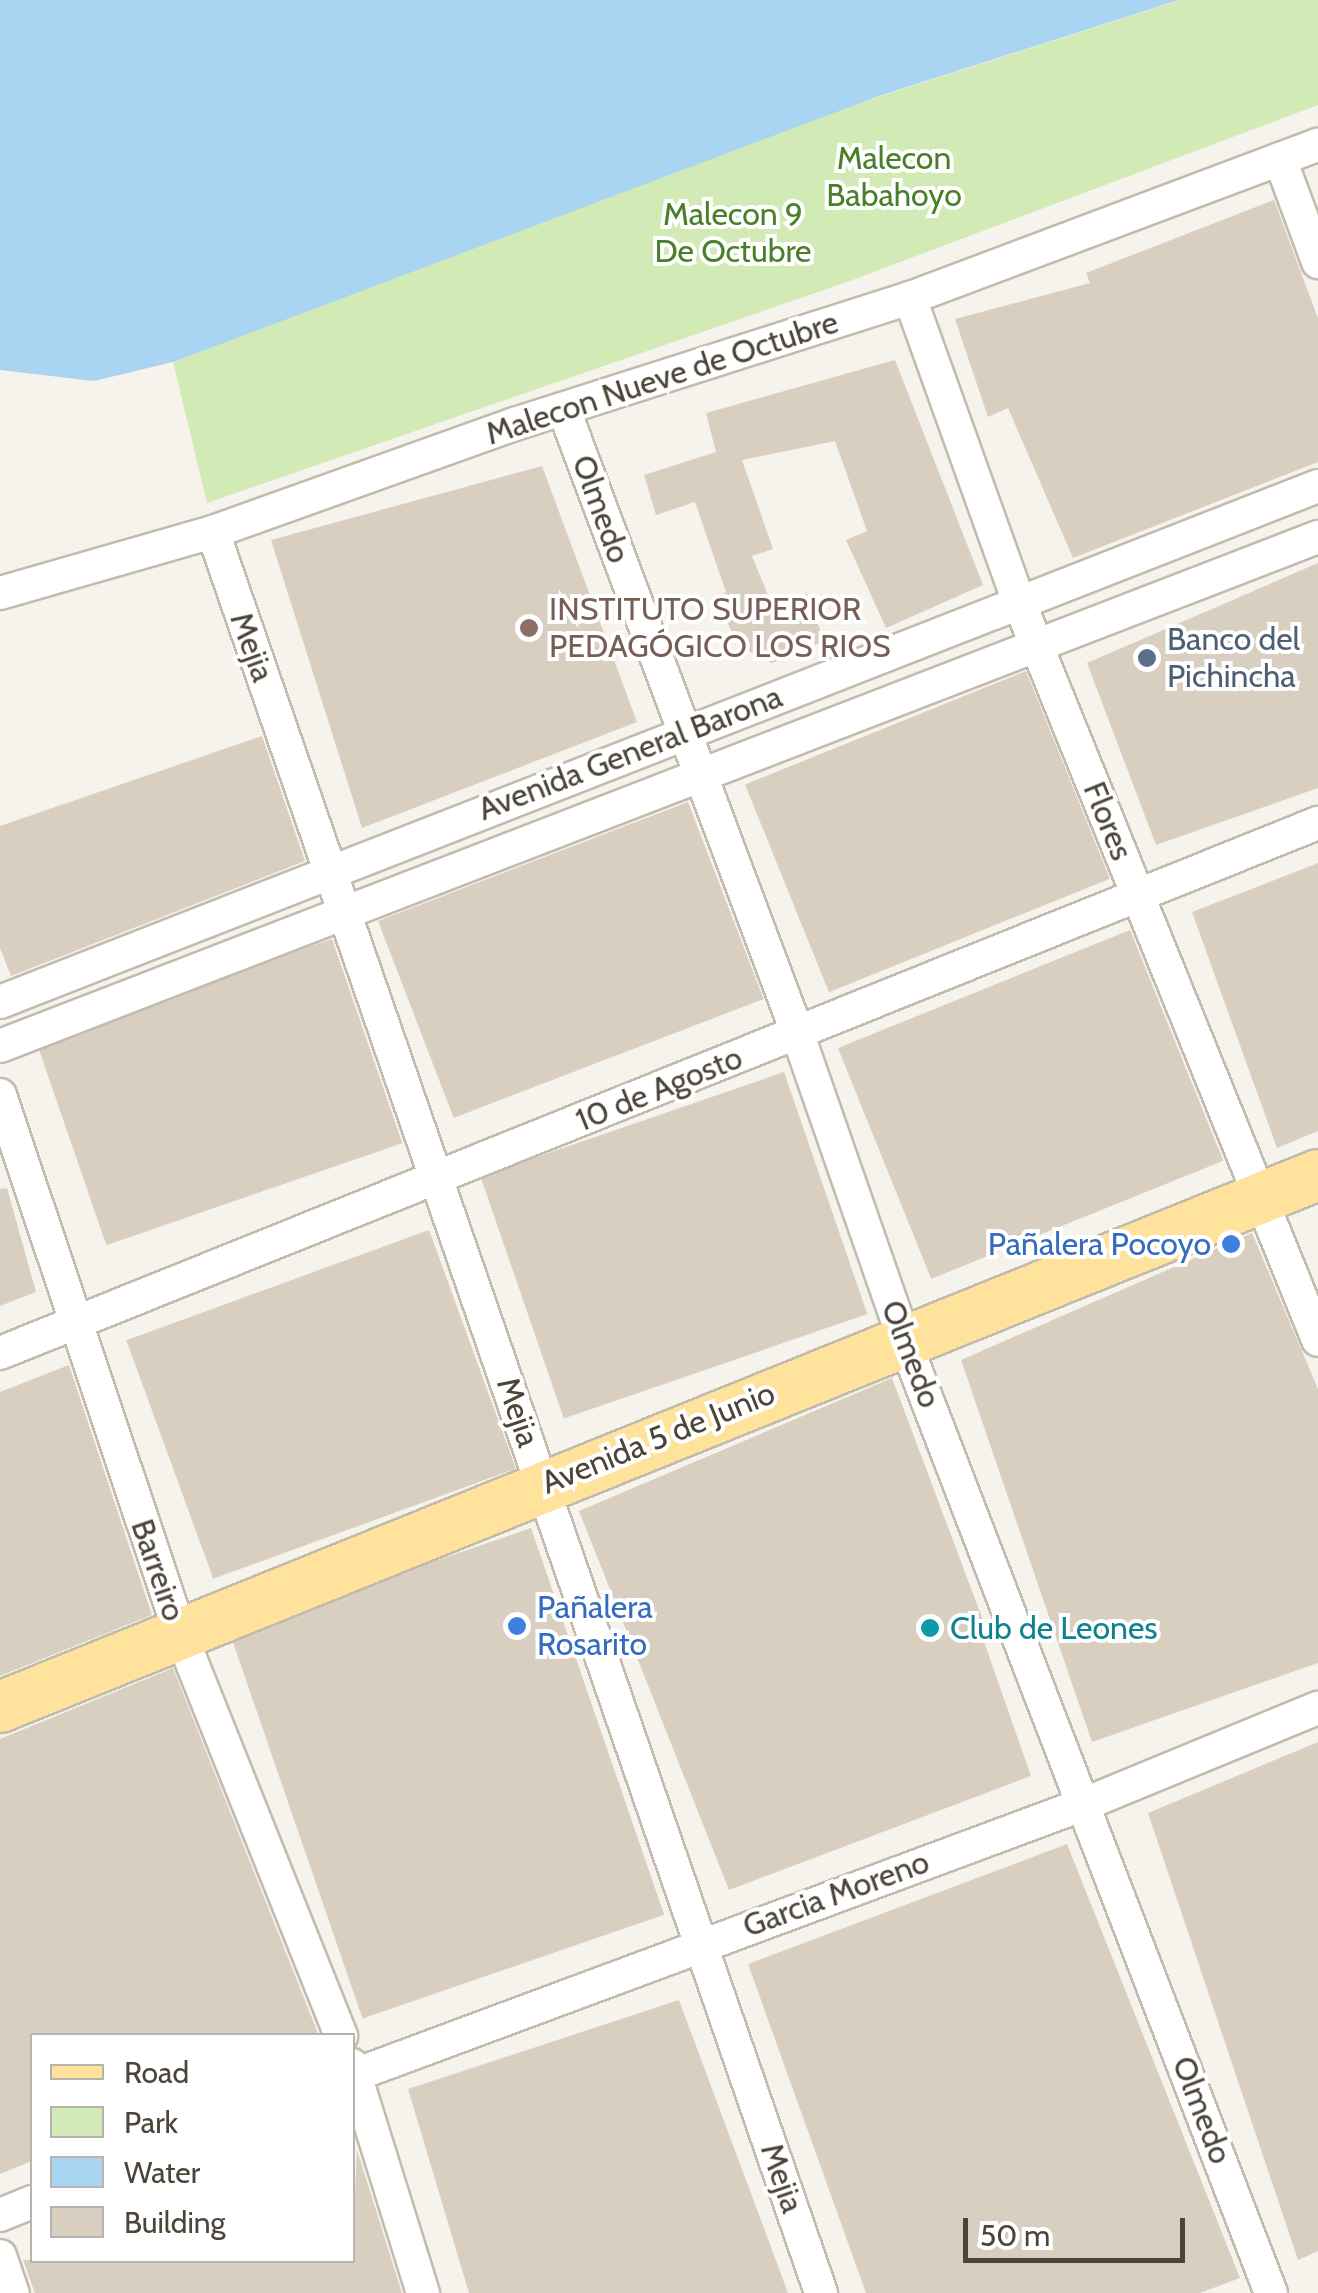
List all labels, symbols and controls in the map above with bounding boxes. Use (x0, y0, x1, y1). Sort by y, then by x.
park label: Malecon Babahoyo (826, 140, 962, 215)
park label: Malecon 9 De Octubre (654, 196, 812, 271)
street label: Malecon Nueve de Octubre (481, 303, 843, 453)
street label: Olmedo (564, 450, 638, 568)
place label: INSTITUTO SUPERIOR PEDAGÓGICO LOS RIOS (549, 591, 891, 666)
street label: Mejia (222, 607, 282, 687)
marker: INSTITUTO SUPERIOR PEDAGÓGICO LOS RIOS (518, 617, 540, 639)
place label: Banco del Pichincha (1167, 621, 1300, 696)
marker: Banco del Pichincha (1136, 647, 1158, 669)
street label: Avenida General Barona (473, 677, 787, 829)
street label: Flores (1075, 776, 1141, 866)
street label: 10 de Agosto (570, 1038, 748, 1140)
place label: Pañalera Pocoyo (988, 1225, 1211, 1263)
marker: Pañalera Pocoyo (1220, 1233, 1242, 1255)
street label: Olmedo (873, 1295, 949, 1413)
street label: Mejia (488, 1372, 548, 1452)
street label: Avenida 5 de Junio (536, 1374, 780, 1502)
street label: Barreiro (123, 1514, 193, 1626)
place label: Pañalera Rosarito (537, 1589, 652, 1664)
place label: Club de Leones (950, 1609, 1158, 1647)
marker: Pañalera Rosarito (506, 1615, 528, 1637)
marker: Club de Leones (919, 1617, 941, 1639)
street label: Garcia Moreno (738, 1843, 934, 1945)
legend (30, 2033, 355, 2263)
street label: Olmedo (1164, 2051, 1240, 2169)
text: Road (124, 2054, 189, 2091)
text: Park (124, 2104, 178, 2141)
street label: Mejia (752, 2138, 812, 2218)
text: Water (124, 2154, 200, 2191)
scale bar (968, 2198, 1190, 2260)
text: Building (124, 2204, 226, 2241)
text: 50 m (980, 2217, 1050, 2254)

